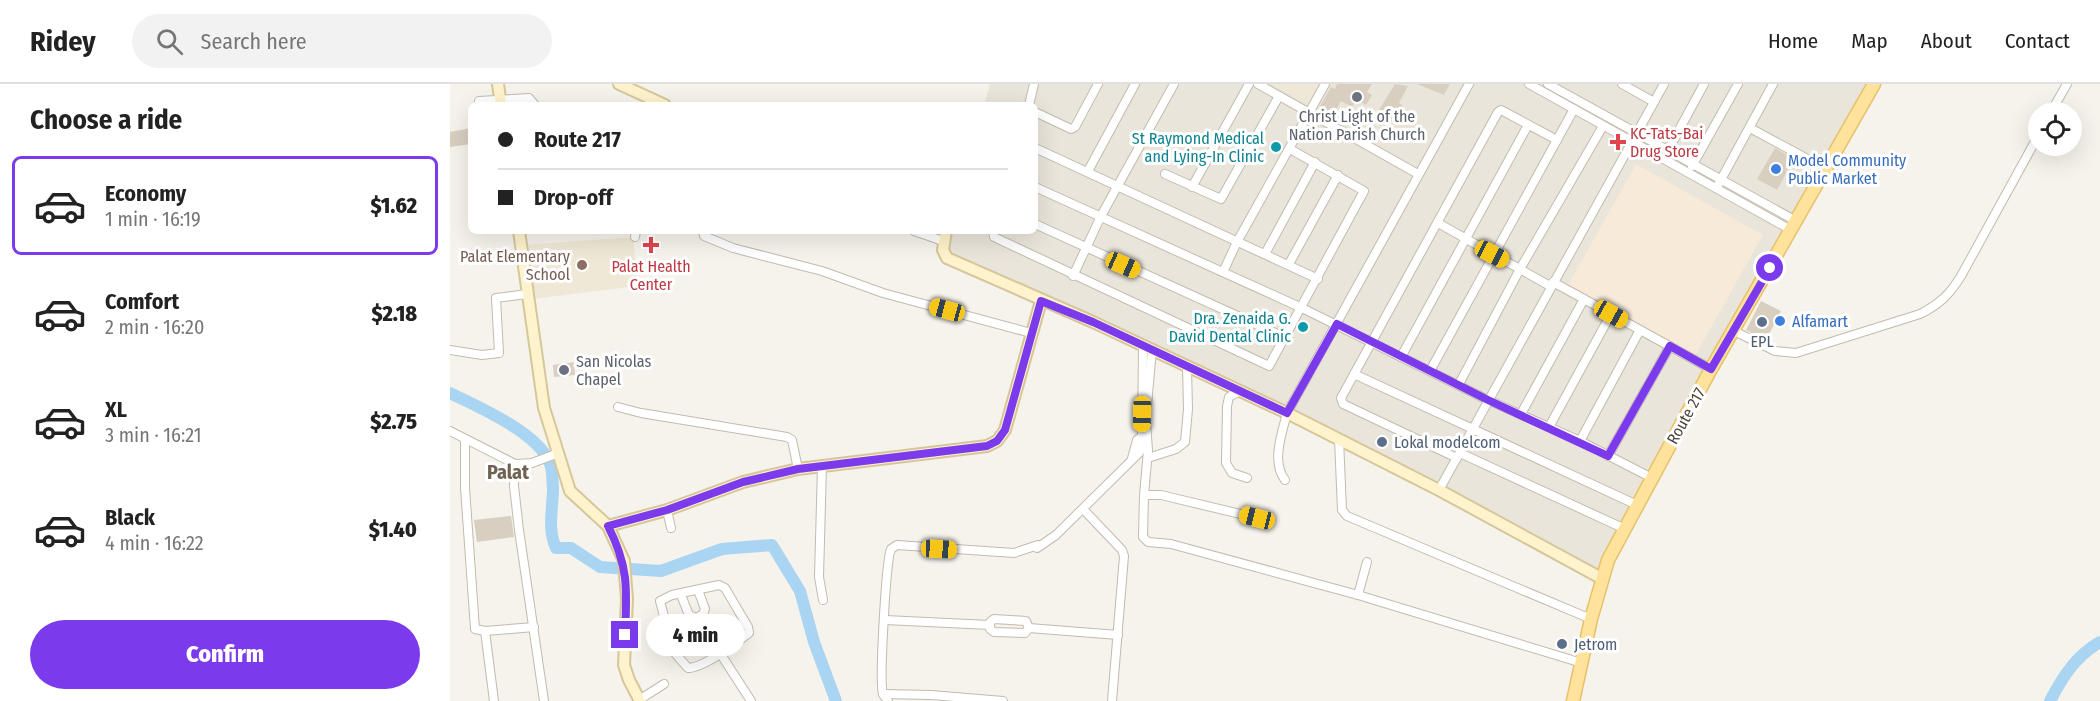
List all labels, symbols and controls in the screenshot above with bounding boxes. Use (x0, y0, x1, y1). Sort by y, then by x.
search box (132, 14, 552, 68)
text: Ridey (30, 25, 96, 58)
icon: search (153, 25, 186, 58)
text: Search here (201, 28, 307, 55)
text: Home (1768, 28, 1818, 54)
text: Map (1851, 28, 1888, 54)
text: About (1921, 28, 1972, 54)
text: Contact (2005, 28, 2070, 54)
marker: Christ Light of the Nation Parish Church (1350, 90, 1364, 104)
map controls (2028, 102, 2082, 156)
button: locate (2028, 102, 2082, 156)
text: Choose a ride (30, 104, 182, 136)
place label: Christ Light of the Nation Parish Church (1289, 107, 1425, 144)
place label: KC-Tats-Bai Drug Store (1630, 124, 1703, 161)
text: Route 217 (534, 126, 621, 153)
place label: St Raymond Medical and Lying-In Clinic (1132, 129, 1264, 166)
marker: KC-Tats-Bai Drug Store (1611, 135, 1625, 149)
marker: St Raymond Medical and Lying-In Clinic (1269, 140, 1283, 154)
place label: Model Community Public Market (1788, 151, 1907, 188)
marker: Model Community Public Market (1769, 162, 1783, 176)
icon: car (33, 179, 87, 233)
text: Economy (105, 180, 186, 207)
text: Drop-off (534, 184, 613, 211)
text: $1.62 (371, 192, 417, 219)
text: 1 min · 16:19 (105, 207, 201, 231)
marker: Palat Health Center (642, 236, 660, 254)
car (1472, 238, 1512, 270)
place label: Palat Elementary School (460, 247, 571, 284)
car (1103, 249, 1143, 281)
route start (1756, 254, 1783, 281)
place label: Palat Health Center (611, 257, 691, 294)
marker: Palat Elementary School (575, 258, 589, 272)
icon: car (33, 287, 87, 341)
text: Comfort (105, 288, 179, 315)
car (927, 297, 967, 323)
car (1591, 297, 1631, 331)
text: $2.18 (372, 300, 417, 327)
place label: Dra. Zenaida G. David Dental Clinic (1169, 309, 1291, 346)
place label: Alfamart (1792, 312, 1849, 331)
marker: Alfamart (1773, 314, 1787, 328)
text: 2 min · 16:20 (105, 315, 204, 339)
marker: EPL (1755, 315, 1769, 329)
marker: Dra. Zenaida G. David Dental Clinic (1296, 320, 1310, 334)
place label: EPL (1751, 332, 1773, 351)
place label: San Nicolas Chapel (576, 352, 652, 389)
marker: San Nicolas Chapel (557, 363, 571, 377)
street label: Route 217 (1663, 384, 1709, 447)
icon: car (33, 395, 87, 449)
text: XL (105, 396, 127, 423)
car (1133, 396, 1151, 432)
text: $2.75 (370, 408, 417, 435)
text: 3 min · 16:21 (105, 423, 201, 447)
place label: Lokal modelcom (1394, 433, 1501, 452)
marker: Lokal modelcom (1375, 435, 1389, 449)
district label: Palat (487, 460, 530, 484)
icon: car (33, 503, 87, 557)
text: Black (105, 504, 155, 531)
car (1237, 505, 1277, 531)
text: $1.40 (369, 516, 417, 543)
text: 4 min · 16:22 (105, 531, 204, 555)
car (921, 539, 957, 559)
callout: 4 min (646, 614, 745, 656)
button: Confirm (30, 620, 420, 689)
route end (611, 621, 638, 648)
text: 4 min (673, 623, 718, 647)
place label: Jetrom (1574, 635, 1617, 654)
marker: Jetrom (1555, 637, 1569, 651)

